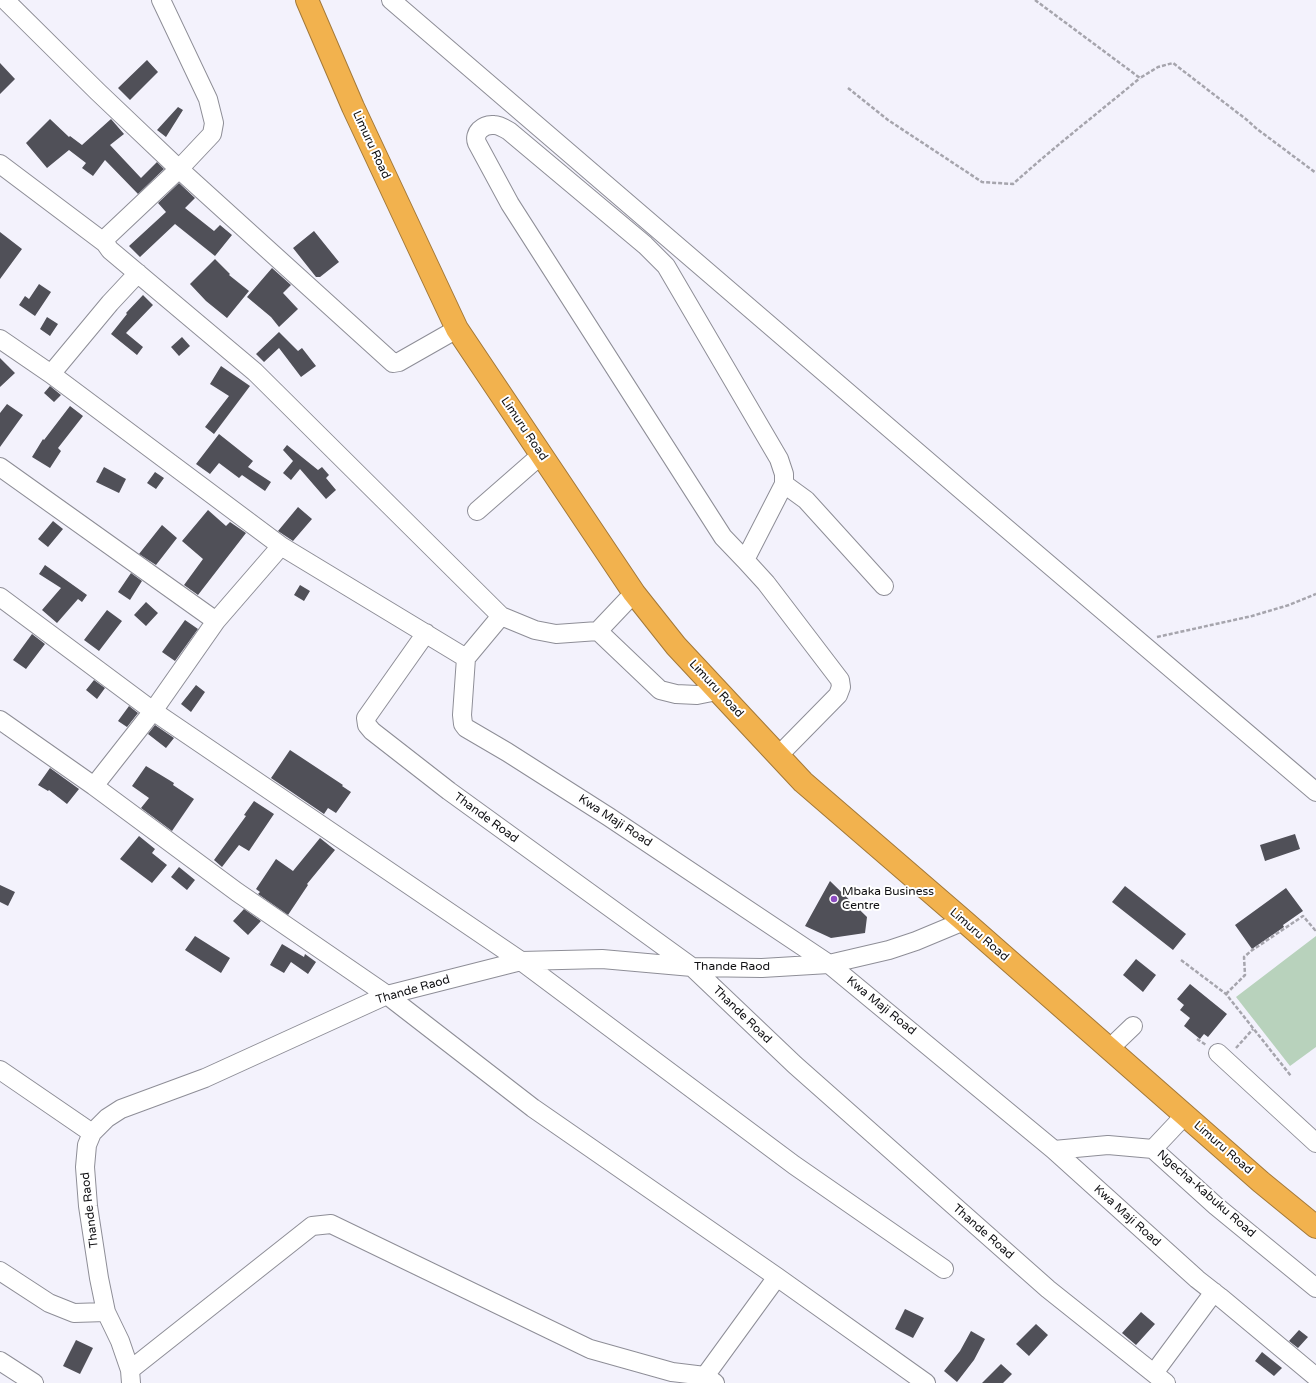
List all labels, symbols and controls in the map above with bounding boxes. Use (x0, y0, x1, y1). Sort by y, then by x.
street label: Limuru Road (349, 109, 393, 181)
street label: Limuru Road (498, 395, 550, 463)
street label: Limuru Road (686, 657, 746, 721)
street label: Thande Road (451, 790, 521, 846)
street label: Kwa Maji Road (575, 792, 655, 850)
place label: Mbaka Business Centre (842, 885, 934, 913)
marker: Mbaka Business Centre (829, 894, 839, 904)
street label: Limuru Road (947, 906, 1011, 964)
street label: Thande Raod (694, 960, 770, 974)
street label: Thande Raod (374, 973, 452, 1007)
street label: Kwa Maji Road (843, 974, 919, 1038)
street label: Thande Road (710, 983, 774, 1047)
street label: Limuru Road (1191, 1119, 1255, 1177)
street label: Ngecha-Kabuku Road (1154, 1147, 1258, 1241)
street label: Thande Raod (78, 1171, 102, 1249)
street label: Kwa Maji Road (1091, 1182, 1163, 1250)
street label: Thande Road (950, 1202, 1016, 1262)

